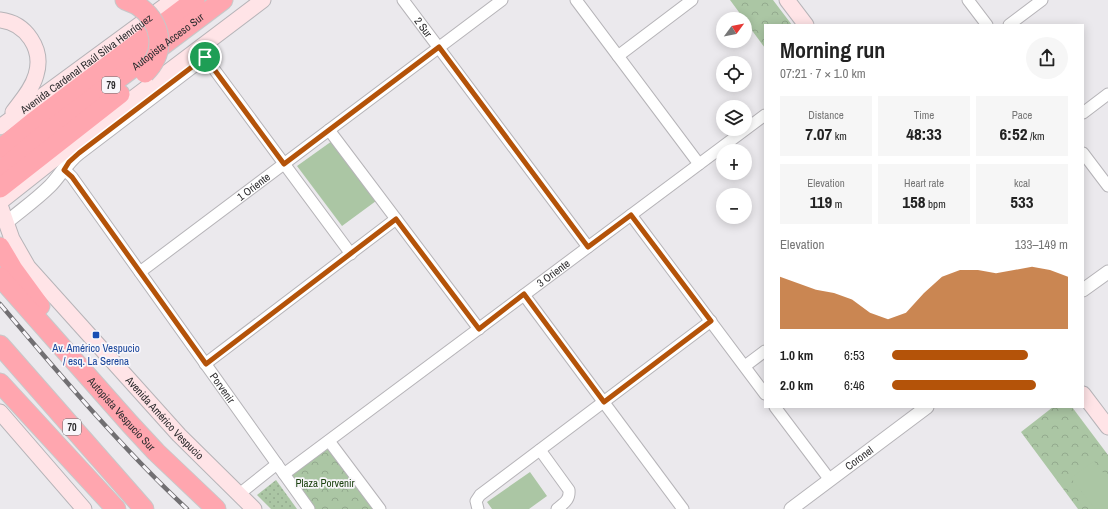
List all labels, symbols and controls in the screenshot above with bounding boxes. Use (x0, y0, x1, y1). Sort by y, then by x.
street label: Avenida Cardenal Raúl Silva Henríquez (17, 10, 155, 117)
street label: Autopista Acceso Sur (128, 10, 207, 74)
north arrow (716, 12, 752, 48)
map controls (716, 12, 752, 224)
street label: 2 Sur (411, 14, 435, 40)
text: Morning run (780, 35, 885, 65)
button: share (1026, 37, 1068, 79)
pin (188, 40, 222, 74)
icon: arrive (194, 46, 216, 68)
button: locate (716, 56, 752, 92)
text: 07:21 · 7 × 1.0 km (780, 65, 866, 82)
road number: 79 (102, 77, 120, 93)
button: layers (716, 100, 752, 136)
text: Distance (808, 108, 844, 122)
text: Time (914, 108, 934, 122)
text: Pace (1012, 108, 1032, 122)
text: 7.07 (805, 122, 832, 145)
text: 48:33 (906, 122, 942, 145)
text: 6:52 (1000, 122, 1027, 145)
text: km (832, 129, 847, 143)
text: /km (1027, 129, 1044, 143)
button: + (716, 144, 752, 180)
street label: 1 Oriente (234, 170, 273, 204)
text: Elevation (807, 176, 845, 190)
text: Heart rate (904, 176, 944, 190)
text: kcal (1014, 176, 1030, 190)
button: − (716, 188, 752, 224)
text: 119 (810, 190, 832, 213)
text: 158 (902, 190, 926, 213)
text: 533 (1010, 190, 1034, 213)
text: m (832, 197, 842, 211)
text: bpm (926, 197, 946, 211)
text: Elevation (780, 236, 824, 253)
text: 133–149 m (1015, 236, 1068, 253)
street label: 3 Oriente (534, 256, 573, 290)
marker: Av. Américo Vespucio / esq. La Serena (91, 330, 101, 340)
place label: Av. Américo Vespucio / esq. La Serena (51, 341, 140, 368)
text: 1.0 km (780, 347, 813, 364)
text: 6:53 (844, 347, 865, 364)
street label: Porvenir (207, 370, 238, 406)
street label: Autopista Vespucio Sur (84, 373, 158, 454)
street label: Avenida Américo Vespucio (122, 373, 207, 462)
text: 2.0 km (780, 377, 813, 394)
text: 6:46 (844, 377, 865, 394)
road number: 70 (63, 419, 81, 435)
street label: Coronel (842, 443, 876, 473)
park label: Plaza Porvenir (295, 476, 355, 490)

